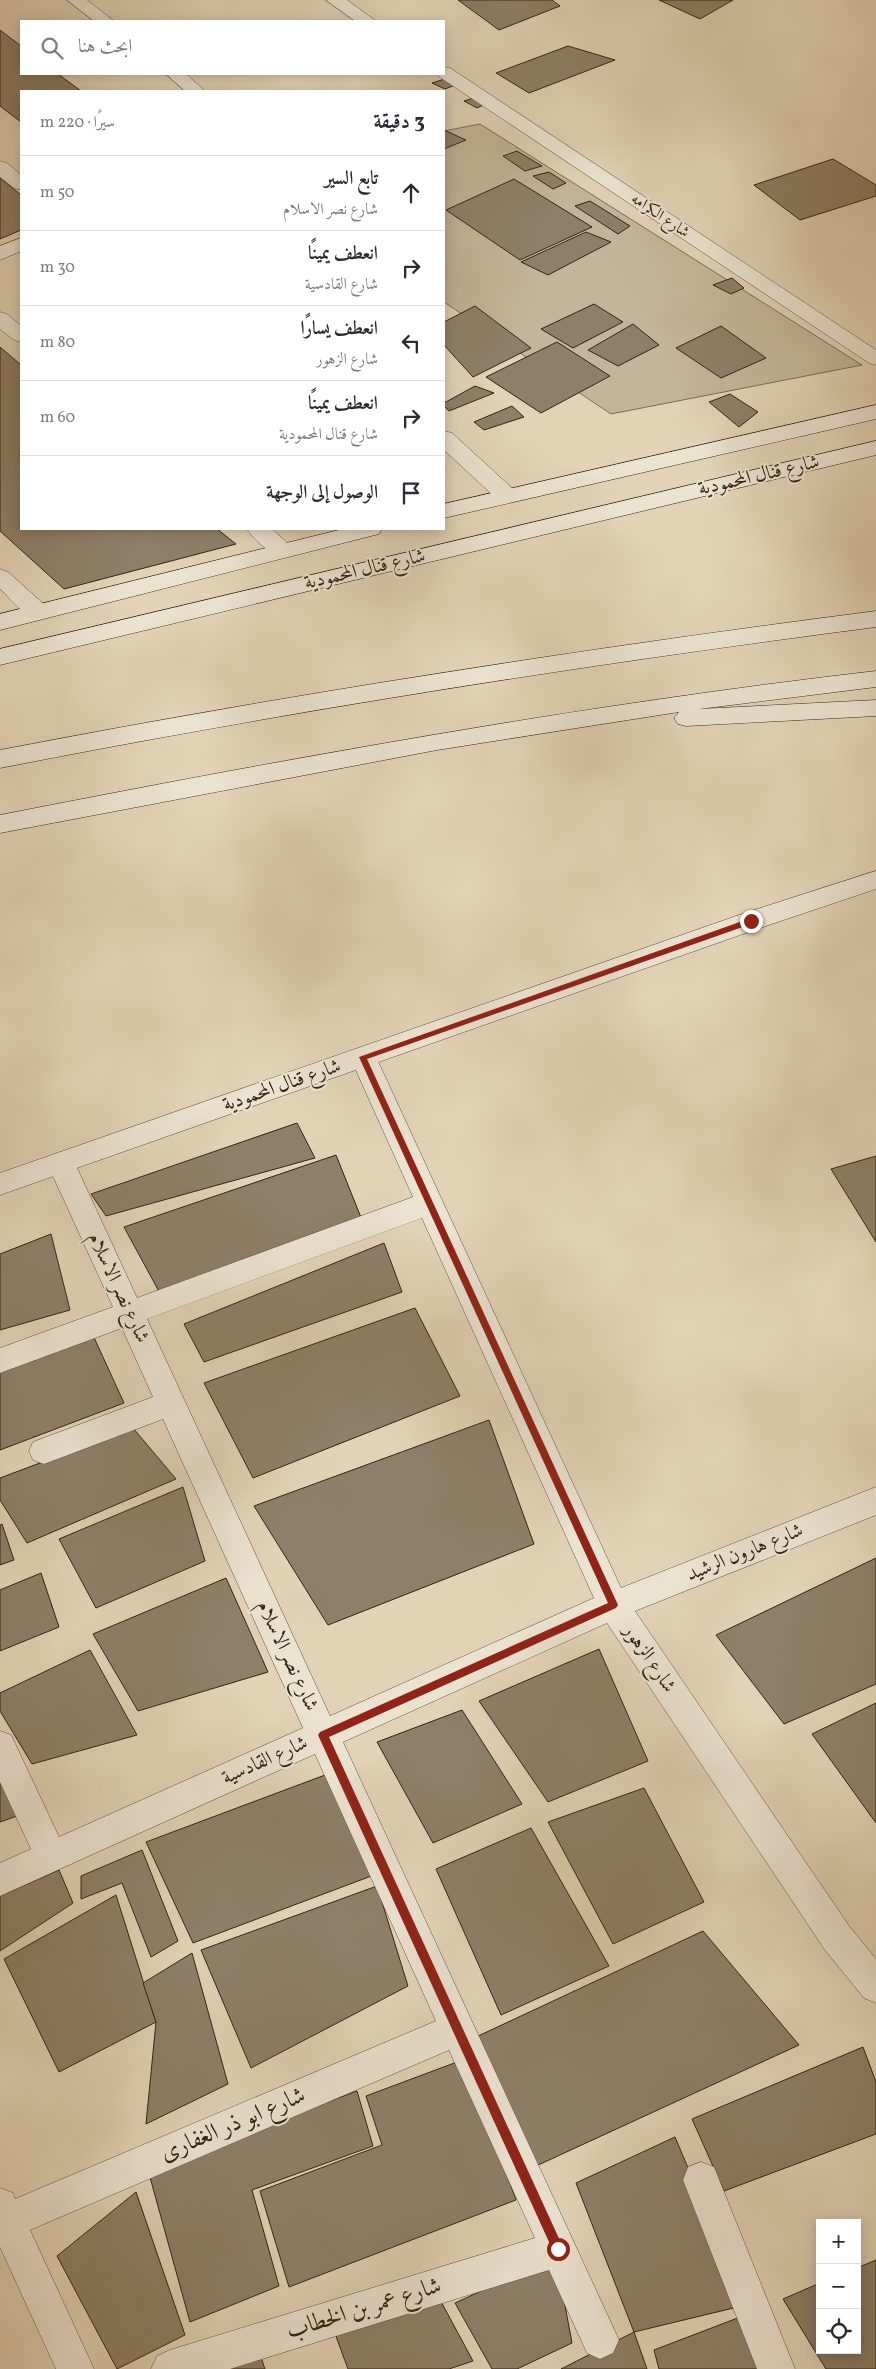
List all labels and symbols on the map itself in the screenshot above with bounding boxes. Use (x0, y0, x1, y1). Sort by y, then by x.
street label: شارع الكرامه (626, 188, 694, 245)
street label: شارع قنال المحمودية (696, 448, 823, 506)
street label: شارع قنال المحمودية (302, 542, 429, 600)
route end (740, 910, 763, 933)
street label: شارع قنال المحمودية (219, 1053, 346, 1121)
street label: شارع نصر الاسلام (78, 1228, 156, 1349)
street label: شارع هارون الرشيد (682, 1517, 808, 1591)
street label: شارع نصر الاسلام (247, 1596, 325, 1717)
street label: شارع الزهور (613, 1618, 682, 1700)
street label: شارع القادسية (217, 1730, 313, 1794)
street label: شارع ابو ذر الغفارى (155, 2079, 311, 2172)
route start (547, 2238, 570, 2261)
street label: شارع عمر بن الخطاب (282, 2269, 446, 2350)

